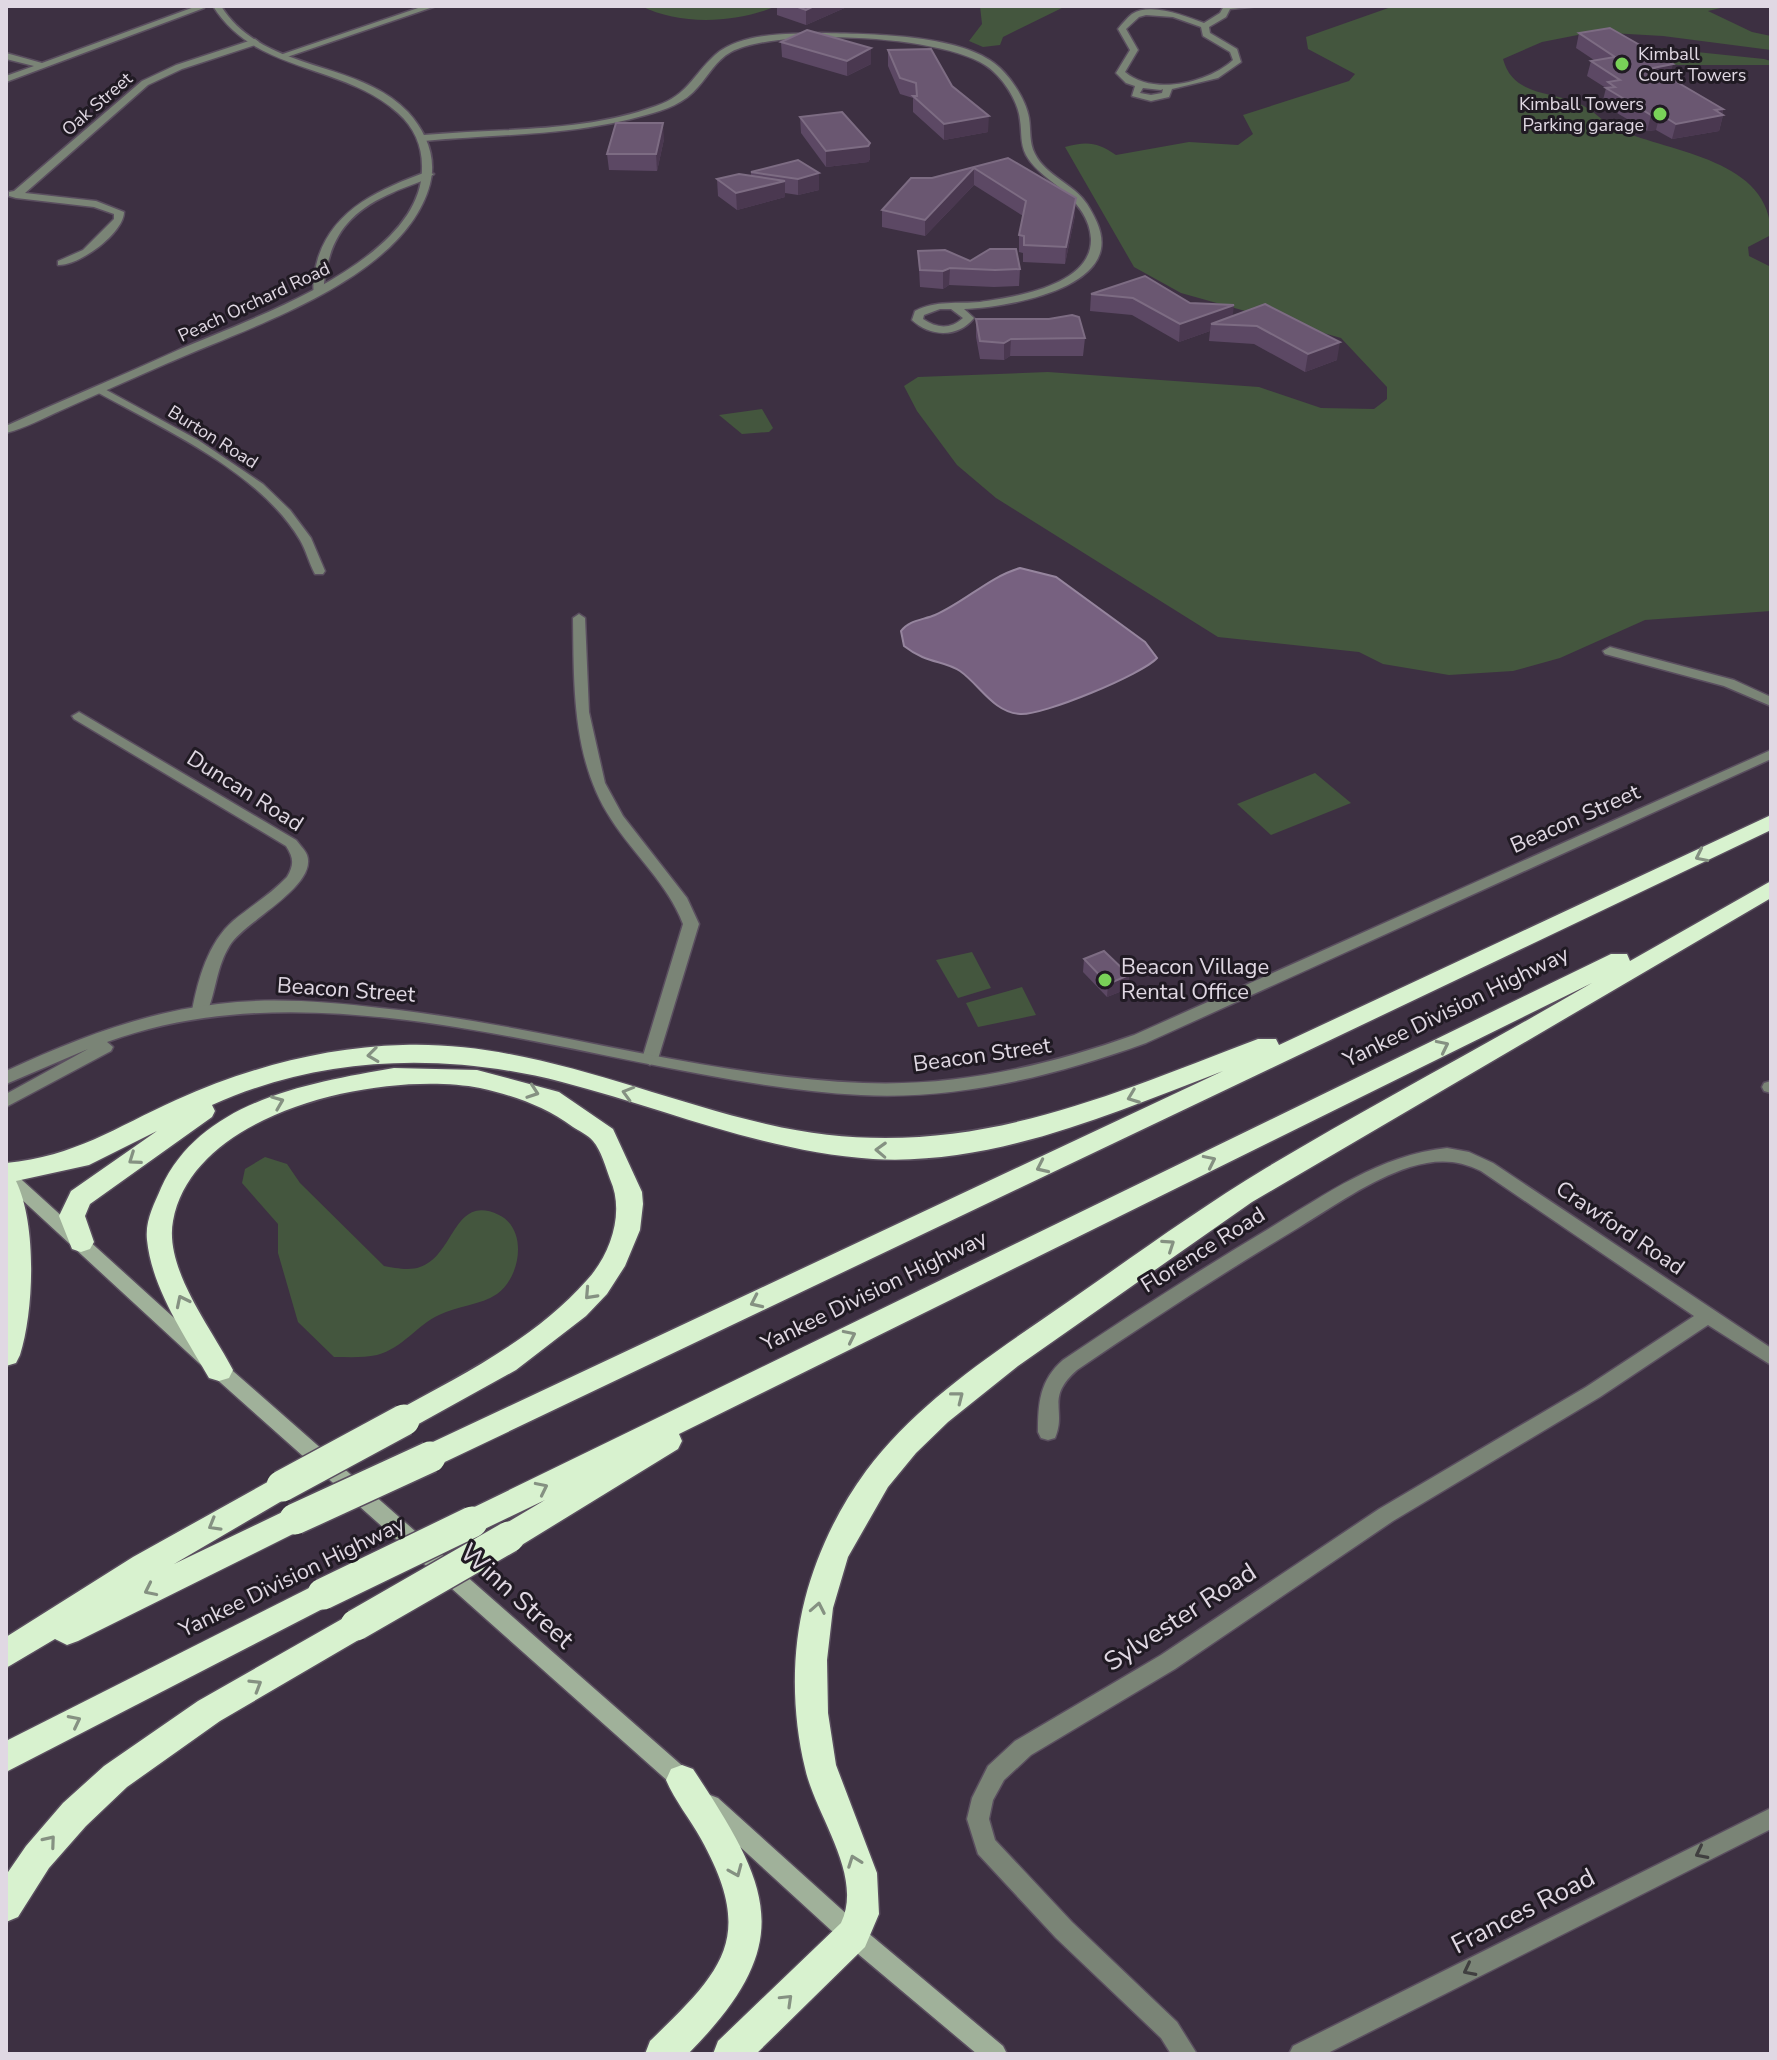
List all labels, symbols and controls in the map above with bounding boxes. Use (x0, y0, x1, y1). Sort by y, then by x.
place label: Kimball Court Towers (1638, 42, 1746, 87)
marker: Kimball Court Towers (1613, 55, 1631, 73)
street label: Oak Street (57, 66, 138, 141)
place label: Kimball Towers Parking garage (1519, 92, 1644, 137)
marker: Kimball Towers Parking garage (1651, 105, 1669, 123)
street label: Peach Orchard Road (174, 256, 334, 348)
street label: Burton Road (163, 400, 263, 474)
street label: Duncan Road (181, 743, 309, 839)
street label: Beacon Street (1506, 777, 1645, 861)
one-way arrow (1694, 846, 1709, 862)
street label: Yankee Division Highway (1337, 939, 1574, 1075)
place label: Beacon Village Rental Office (1121, 952, 1269, 1007)
street label: Beacon Street (276, 970, 416, 1010)
marker: Beacon Village Rental Office (1096, 971, 1114, 989)
street label: Beacon Street (911, 1030, 1053, 1079)
one-way arrow (1435, 1041, 1450, 1056)
one-way arrow (366, 1047, 379, 1064)
one-way arrow (525, 1083, 539, 1099)
one-way arrow (621, 1086, 635, 1102)
one-way arrow (1127, 1087, 1141, 1104)
one-way arrow (270, 1095, 284, 1112)
one-way arrow (874, 1141, 887, 1158)
one-way arrow (128, 1149, 142, 1164)
one-way arrow (1201, 1155, 1216, 1170)
one-way arrow (1035, 1157, 1050, 1173)
street label: Crawford Road (1550, 1174, 1690, 1282)
street label: Florence Road (1135, 1200, 1271, 1300)
street label: Yankee Division Highway (755, 1223, 992, 1359)
one-way arrow (1160, 1239, 1174, 1254)
one-way arrow (585, 1285, 599, 1300)
one-way arrow (749, 1292, 764, 1308)
one-way arrow (176, 1295, 192, 1310)
one-way arrow (842, 1330, 857, 1345)
one-way arrow (949, 1392, 964, 1406)
one-way arrow (533, 1482, 548, 1497)
street label: Yankee Division Highway (173, 1509, 410, 1645)
one-way arrow (208, 1515, 223, 1531)
street label: Winn Street (453, 1536, 582, 1657)
street label: Sylvester Road (1097, 1555, 1263, 1679)
one-way arrow (143, 1580, 158, 1596)
one-way arrow (809, 1602, 826, 1616)
one-way arrow (247, 1679, 262, 1694)
one-way arrow (67, 1715, 82, 1730)
one-way arrow (40, 1836, 55, 1850)
one-way arrow (1695, 1843, 1710, 1859)
one-way arrow (847, 1855, 863, 1869)
street label: Frances Road (1445, 1860, 1601, 1962)
one-way arrow (727, 1863, 743, 1878)
one-way arrow (1462, 1960, 1477, 1975)
one-way arrow (778, 1994, 792, 2009)

